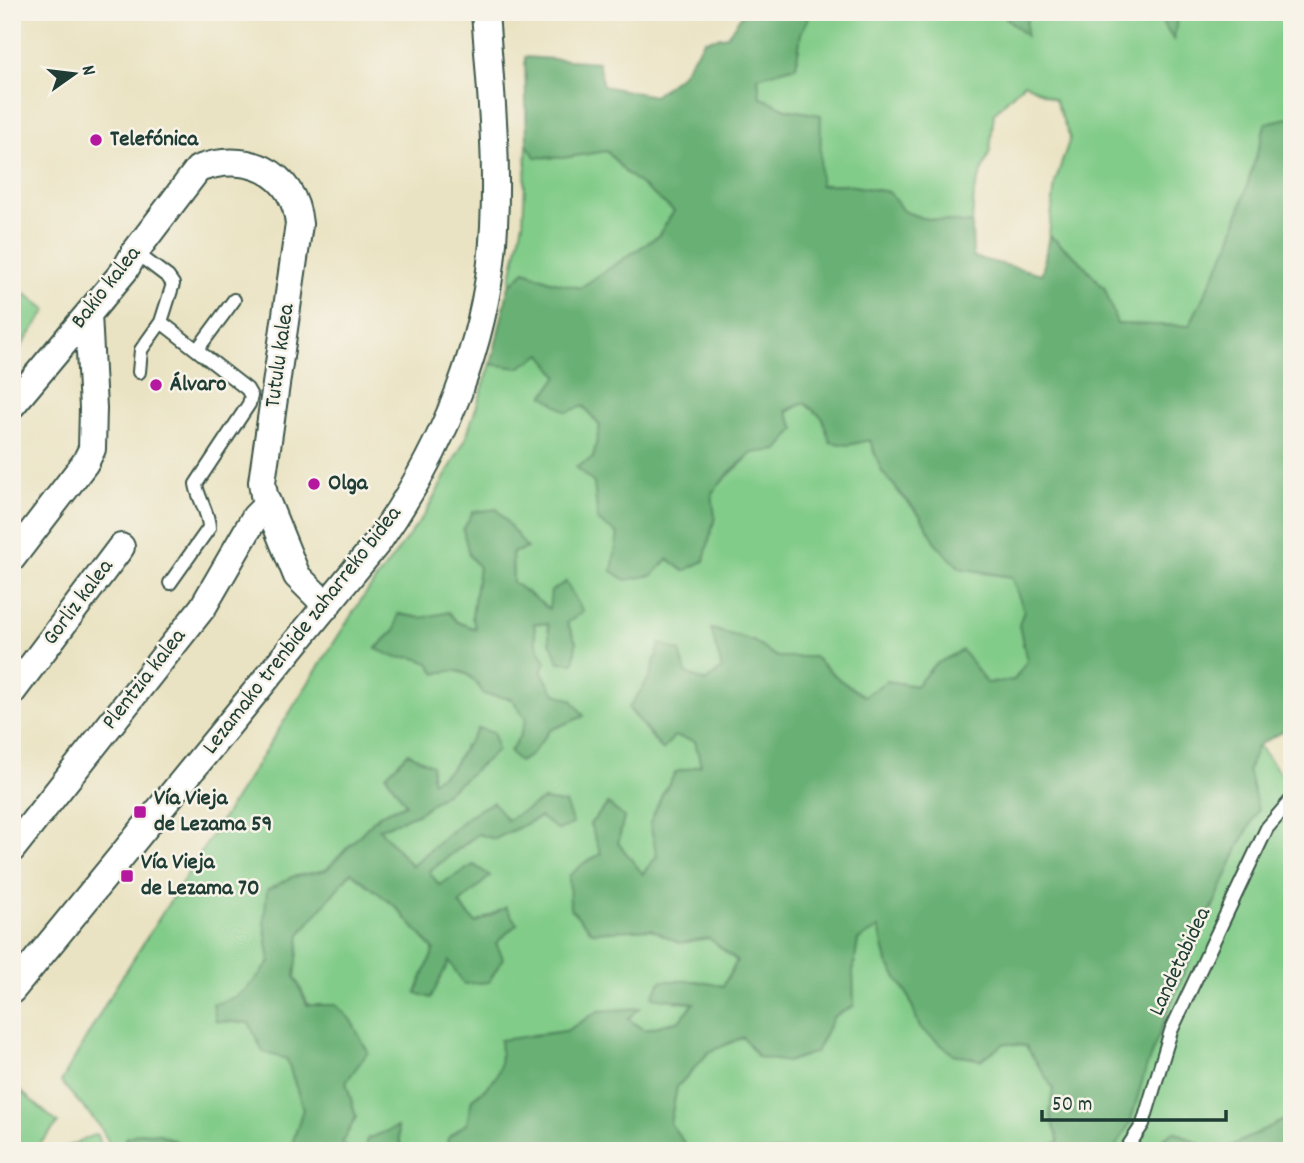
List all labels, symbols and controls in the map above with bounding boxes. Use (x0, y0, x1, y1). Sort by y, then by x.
north arrow (38, 38, 108, 108)
text: N (73, 63, 101, 79)
place label: Telefónica (110, 124, 199, 157)
marker: Telefónica (88, 132, 104, 148)
street label: Bakio kalea (64, 239, 151, 337)
street label: Tutulu kalea (257, 301, 305, 410)
place label: Álvaro (170, 369, 227, 402)
marker: Álvaro (148, 377, 164, 393)
place label: Olga (328, 468, 369, 501)
marker: Olga (306, 476, 322, 492)
street label: Lezamako trenbide zaharreko bidea (195, 499, 411, 762)
street label: Gorliz kalea (36, 552, 123, 653)
street label: Plentzia kalea (95, 621, 196, 738)
place label: Vía Vieja de Lezama 59 (154, 783, 272, 842)
marker: Vía Vieja de Lezama 59 (132, 804, 148, 820)
place label: Vía Vieja de Lezama 70 (141, 847, 259, 906)
marker: Vía Vieja de Lezama 70 (119, 868, 135, 884)
street label: Landetabidea (1141, 901, 1221, 1022)
scale bar (1042, 1079, 1225, 1123)
text: 50 m (1052, 1091, 1092, 1121)

